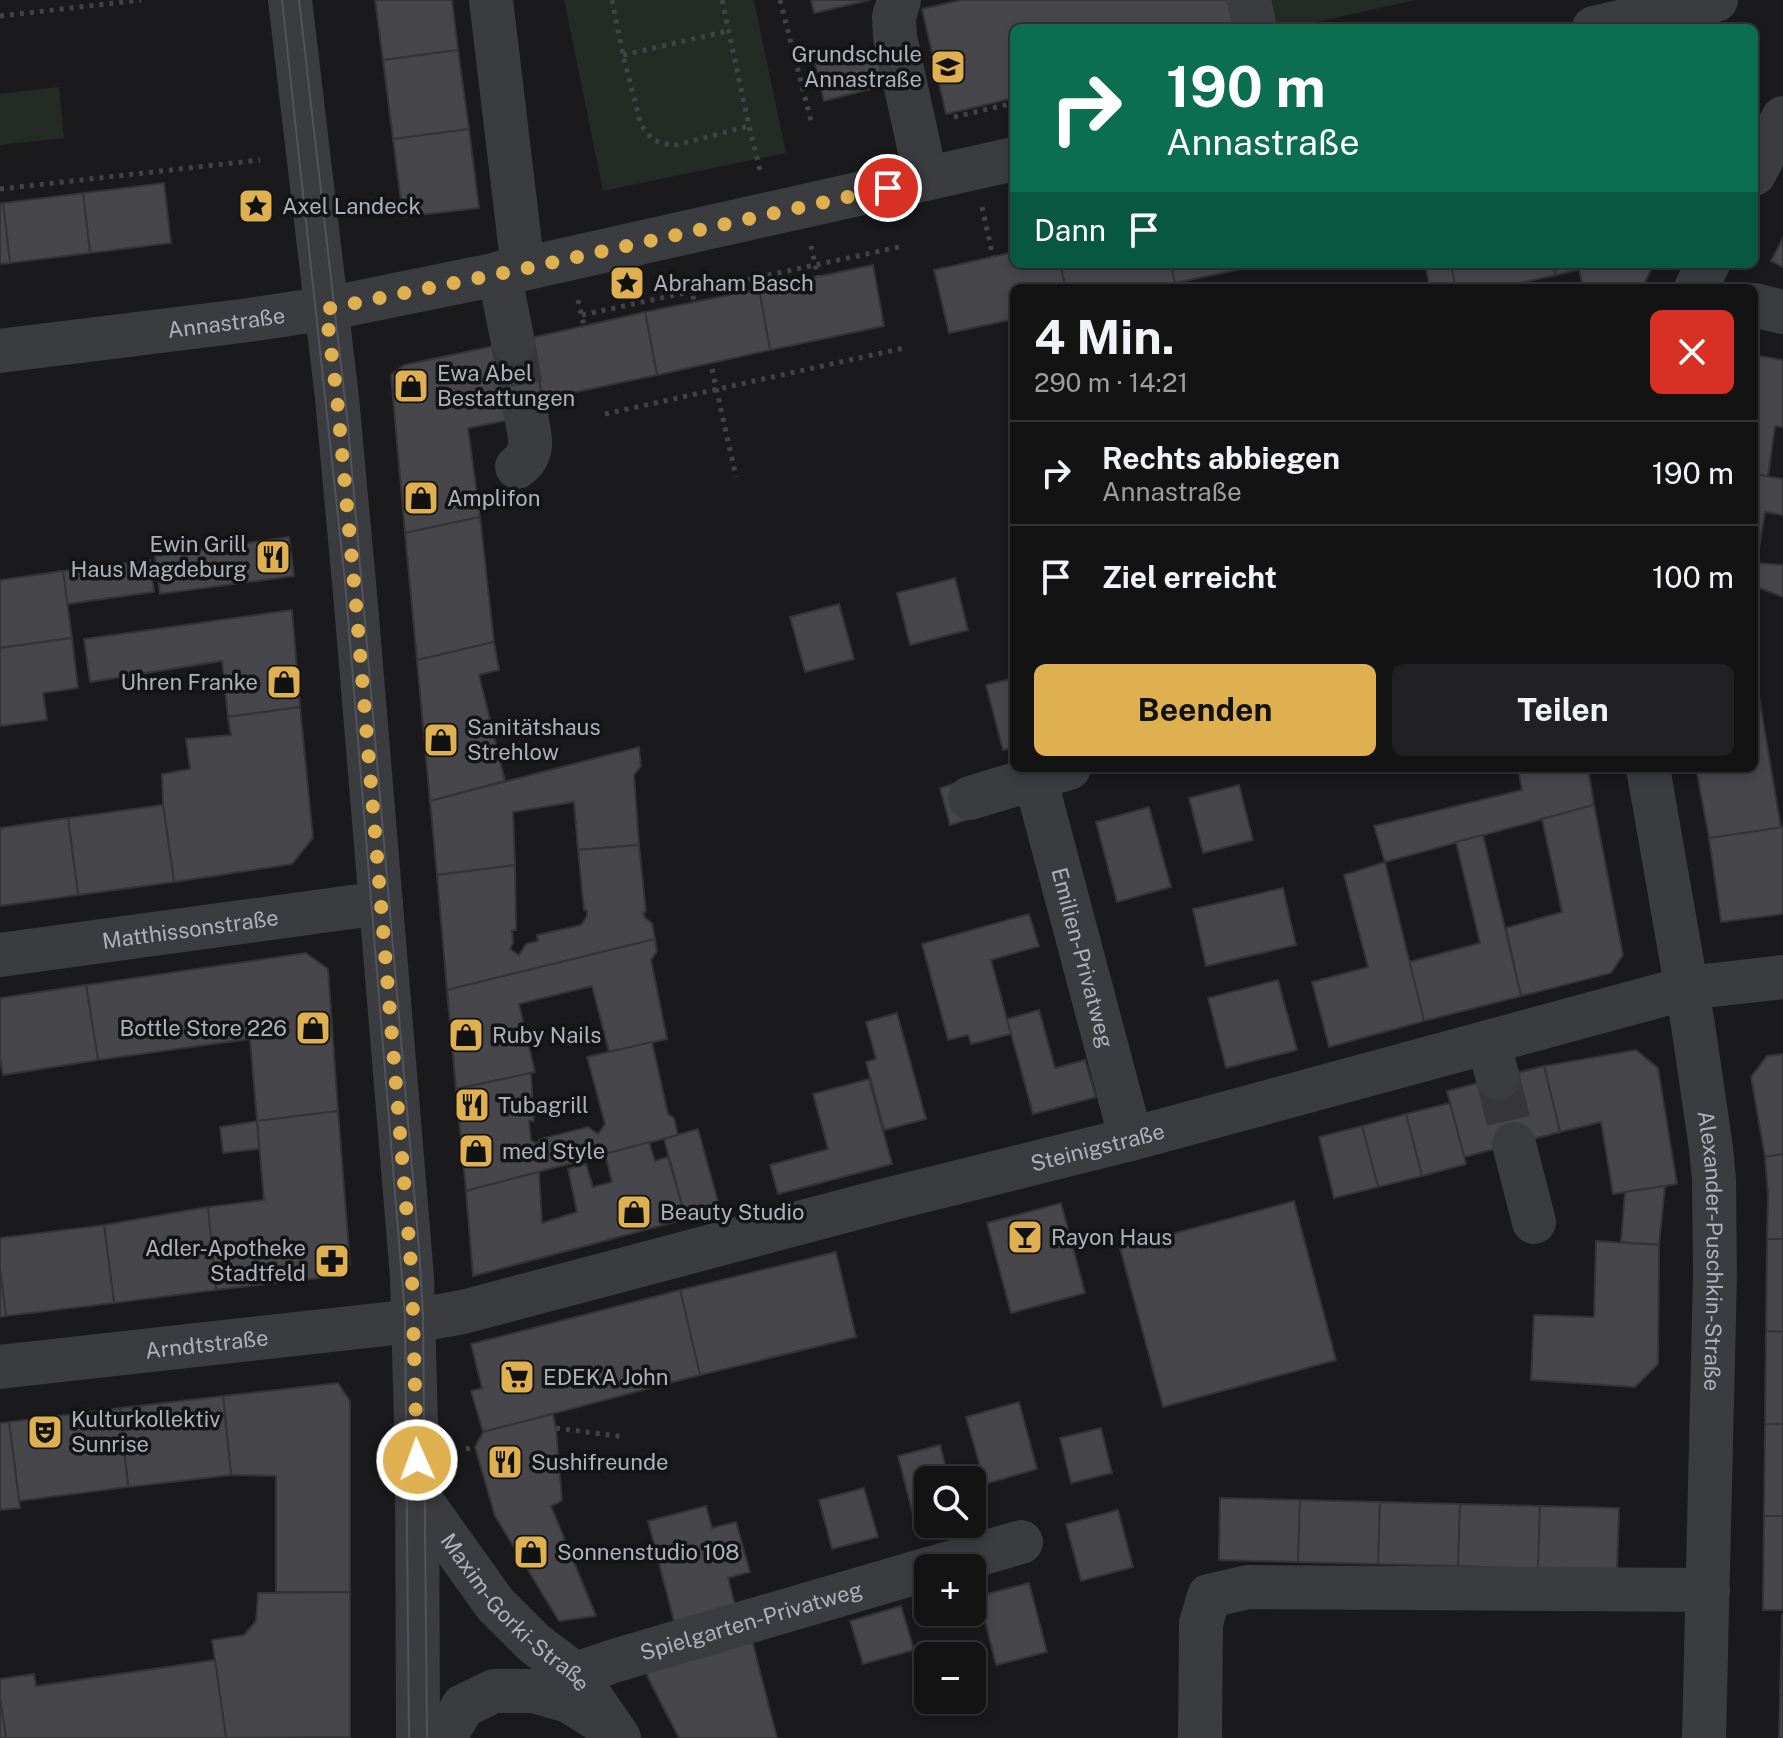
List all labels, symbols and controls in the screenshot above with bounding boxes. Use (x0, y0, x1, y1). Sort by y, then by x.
place label: Grundschule Annastraße (791, 41, 922, 92)
school or university icon: Grundschule Annastraße (929, 48, 967, 86)
text: 190 m (1166, 54, 1326, 120)
icon: right (1034, 56, 1138, 160)
text: Annastraße (1166, 121, 1360, 163)
pin (854, 154, 922, 222)
icon: arrive (866, 166, 910, 210)
place icon: Axel Landeck (237, 187, 275, 225)
place label: Axel Landeck (282, 193, 421, 219)
icon: arrive (1122, 208, 1166, 252)
text: Dann (1034, 212, 1106, 248)
place icon: Abraham Basch (608, 264, 646, 302)
place label: Abraham Basch (653, 270, 814, 296)
street label: Annastraße (166, 302, 287, 343)
text: 4 Min. (1034, 308, 1175, 365)
button: close (1650, 310, 1734, 394)
place label: Ewa Abel Bestattungen (437, 360, 575, 411)
shop icon: Ewa Abel Bestattungen (392, 367, 430, 405)
text: 290 m · 14:21 (1034, 367, 1188, 398)
text: Rechts abbiegen (1102, 440, 1340, 476)
icon: right (1034, 451, 1078, 495)
text: 190 m (1652, 455, 1734, 491)
text: Annastraße (1102, 476, 1242, 507)
shop icon: Amplifon (402, 479, 440, 517)
place label: Amplifon (447, 485, 540, 511)
place label: Ewin Grill Haus Magdeburg (70, 531, 247, 582)
restaurant icon: Ewin Grill Haus Magdeburg (254, 538, 292, 576)
icon: arrive (1034, 555, 1078, 599)
text: Ziel erreicht (1102, 559, 1277, 595)
text: 100 m (1652, 559, 1734, 595)
shop icon: Uhren Franke (265, 663, 303, 701)
button: Beenden (1034, 664, 1376, 756)
button: Teilen (1392, 664, 1734, 756)
place label: Uhren Franke (121, 669, 258, 695)
place label: Sanitätshaus Strehlow (467, 714, 601, 765)
shop icon: Sanitätshaus Strehlow (422, 721, 460, 759)
street label: Emilien-Privatweg (1046, 865, 1119, 1051)
street label: Matthissonstraße (100, 904, 280, 954)
shop icon: Bottle Store 226 (294, 1009, 332, 1047)
place label: Bottle Store 226 (119, 1015, 287, 1041)
shop icon: Ruby Nails (447, 1016, 485, 1054)
place label: Ruby Nails (492, 1022, 601, 1048)
restaurant icon: Tubagrill (453, 1086, 491, 1124)
place label: Tubagrill (498, 1092, 589, 1118)
street label: Alexander-Puschkin-Straße (1693, 1109, 1728, 1392)
street label: Steinigstraße (1028, 1117, 1167, 1177)
shop icon: med Style (457, 1132, 495, 1170)
place label: med Style (502, 1138, 605, 1164)
shop icon: Beauty Studio (615, 1193, 653, 1231)
place label: Beauty Studio (660, 1199, 804, 1225)
bar icon: Rayon Haus (1006, 1218, 1044, 1256)
place label: Rayon Haus (1051, 1224, 1172, 1250)
place label: Adler-Apotheke Stadtfeld (145, 1235, 306, 1286)
pharmacy icon: Adler-Apotheke Stadtfeld (313, 1242, 351, 1280)
street label: Arndtstraße (144, 1324, 270, 1364)
supermarket icon: EDEKA John (498, 1358, 536, 1396)
place label: EDEKA John (543, 1364, 668, 1390)
place label: Kulturkollektiv Sunrise (71, 1406, 220, 1457)
theatre icon: Kulturkollektiv Sunrise (26, 1413, 64, 1451)
position arrow (375, 1418, 459, 1502)
restaurant icon: Sushifreunde (486, 1443, 524, 1481)
place label: Sushifreunde (531, 1449, 669, 1475)
map controls (914, 1466, 986, 1714)
button: search (914, 1466, 986, 1538)
street label: Maxim-Gorki-Straße (435, 1528, 596, 1696)
shop icon: Sonnenstudio 108 (512, 1533, 550, 1571)
place label: Sonnenstudio 108 (557, 1539, 740, 1565)
button: + (914, 1554, 986, 1626)
street label: Spielgarten-Privatweg (637, 1576, 865, 1666)
button: − (914, 1642, 986, 1714)

